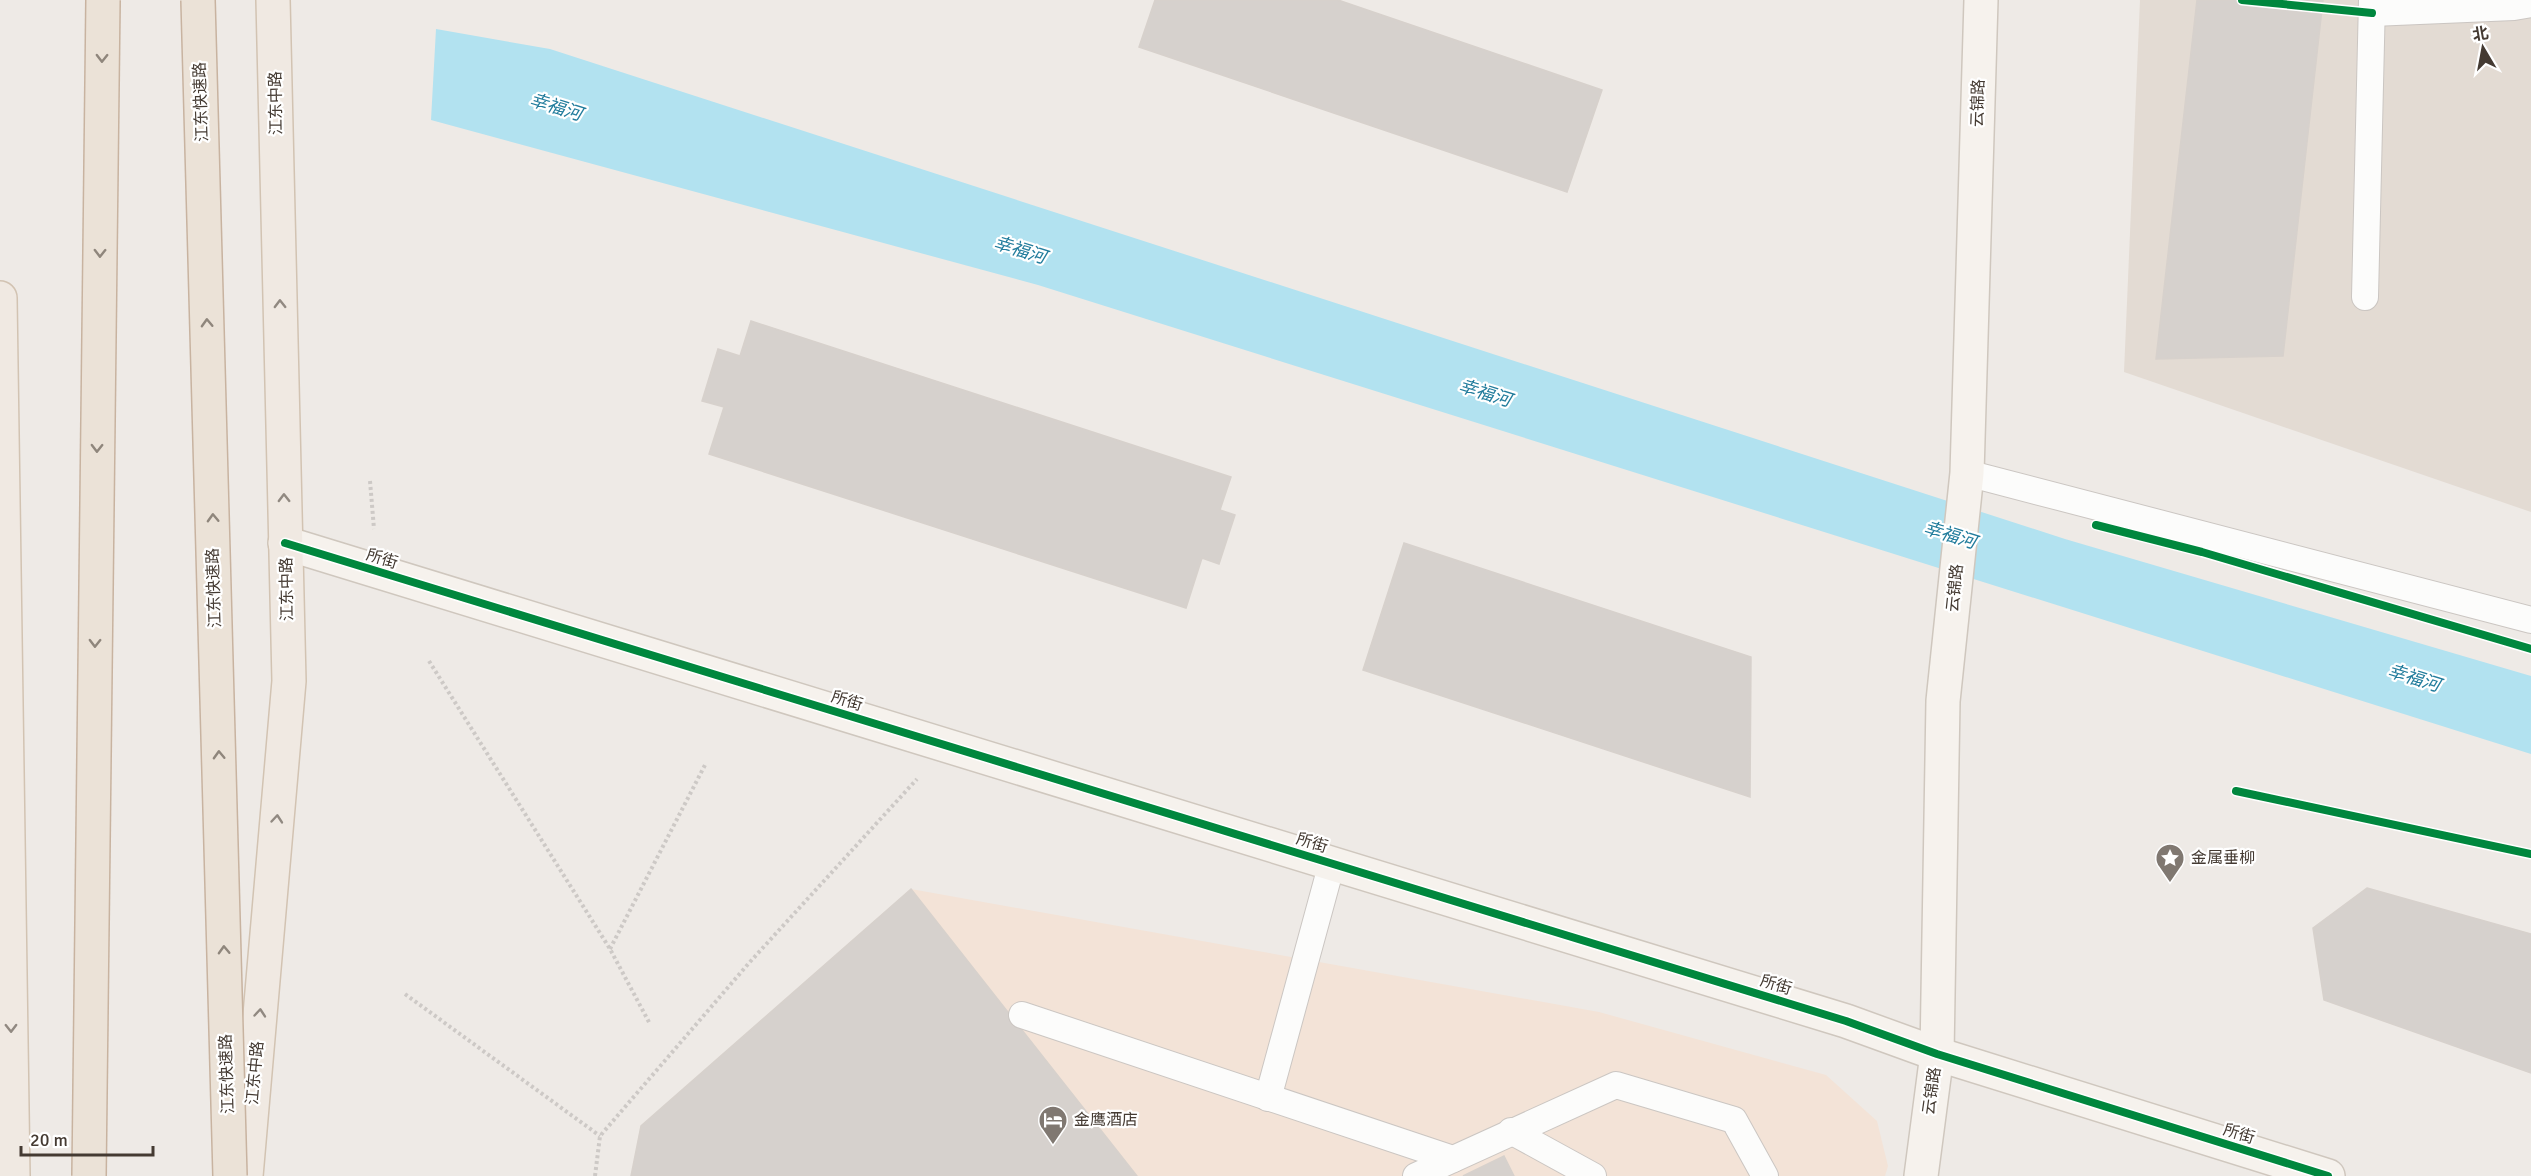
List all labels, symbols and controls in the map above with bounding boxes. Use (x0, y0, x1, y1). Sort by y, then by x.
north arrow (2453, 18, 2513, 78)
text: 北 (2471, 23, 2490, 45)
one-way arrow (96, 54, 108, 63)
street label: 江东快速路 (190, 62, 212, 142)
street label: 江东中路 (265, 71, 287, 135)
street label: 云锦路 (1967, 79, 1989, 127)
water label: 幸福河 (527, 89, 588, 126)
water label: 幸福河 (991, 232, 1052, 269)
one-way arrow (94, 249, 106, 258)
one-way arrow (274, 299, 286, 308)
one-way arrow (201, 318, 214, 327)
water label: 幸福河 (1456, 375, 1517, 412)
one-way arrow (91, 444, 104, 453)
one-way arrow (278, 494, 291, 503)
one-way arrow (206, 513, 219, 522)
water label: 幸福河 (1921, 517, 1982, 554)
street label: 所街 (364, 545, 400, 573)
street label: 江东快速路 (203, 548, 225, 628)
street label: 江东中路 (276, 557, 298, 621)
street label: 云锦路 (1943, 563, 1967, 613)
one-way arrow (89, 639, 101, 648)
water label: 幸福河 (2385, 660, 2446, 697)
street label: 所街 (829, 687, 865, 715)
one-way arrow (213, 750, 225, 759)
one-way arrow (270, 814, 283, 823)
street label: 所街 (1294, 829, 1330, 857)
place icon: 金属垂柳 (2154, 842, 2186, 884)
place label: 金属垂柳 (2191, 848, 2255, 868)
one-way arrow (218, 945, 230, 954)
street label: 所街 (1758, 971, 1794, 999)
one-way arrow (253, 1009, 266, 1018)
one-way arrow (5, 1024, 17, 1033)
street label: 江东快速路 (216, 1034, 238, 1114)
street label: 江东中路 (242, 1040, 268, 1106)
street label: 云锦路 (1919, 1066, 1945, 1116)
hotel icon: 金鹰酒店 (1037, 1104, 1069, 1146)
place label: 金鹰酒店 (1074, 1110, 1138, 1130)
scale bar (21, 1119, 153, 1157)
street label: 所街 (2221, 1120, 2257, 1148)
text: 20 m (30, 1129, 68, 1151)

